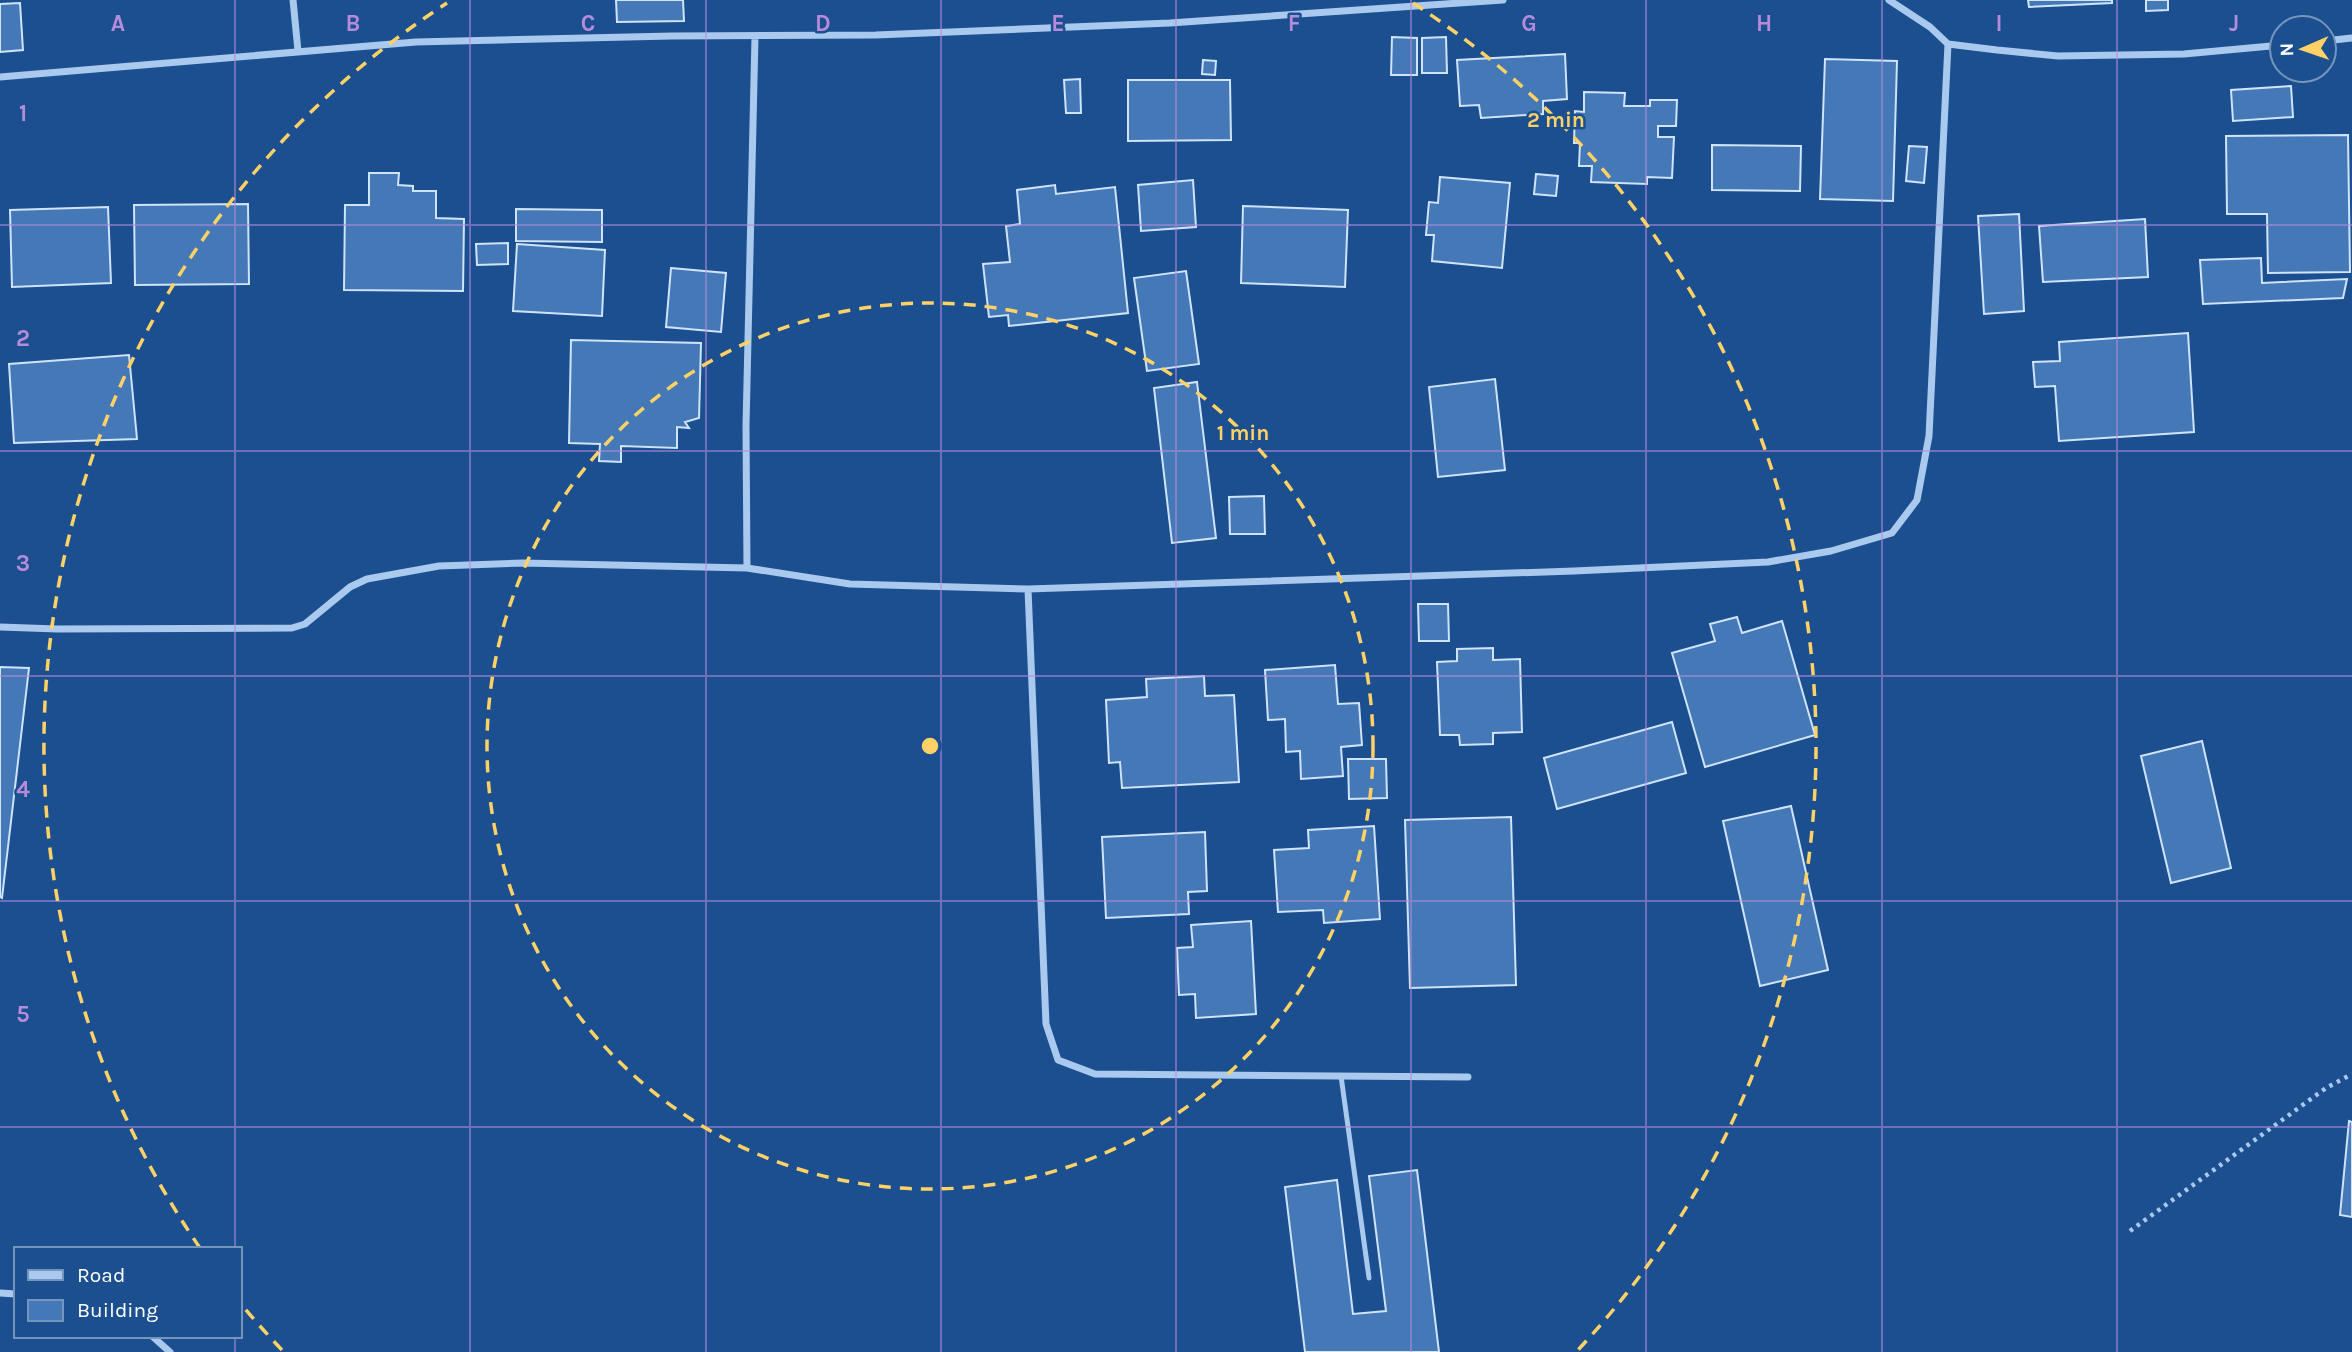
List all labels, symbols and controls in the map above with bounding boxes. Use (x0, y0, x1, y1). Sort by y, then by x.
text: A (111, 10, 125, 37)
text: B (346, 10, 360, 37)
text: C (581, 10, 595, 37)
text: D (815, 10, 831, 37)
text: E (1051, 10, 1065, 37)
text: F (1288, 10, 1300, 37)
text: G (1521, 10, 1537, 37)
text: H (1756, 10, 1772, 37)
text: I (1995, 10, 2003, 37)
text: J (2229, 10, 2239, 37)
north arrow (2268, 14, 2338, 84)
text: N (2276, 42, 2298, 57)
text: 1 (19, 100, 27, 127)
text: 2 min (1527, 108, 1585, 132)
text: 2 (16, 325, 30, 352)
text: 1 min (1217, 421, 1269, 445)
text: 3 (16, 550, 30, 577)
centre of rings (918, 734, 942, 758)
text: 4 (16, 776, 30, 803)
text: 5 (16, 1001, 30, 1028)
legend (14, 1247, 242, 1338)
text: Road (77, 1263, 125, 1287)
text: Building (77, 1298, 158, 1322)

